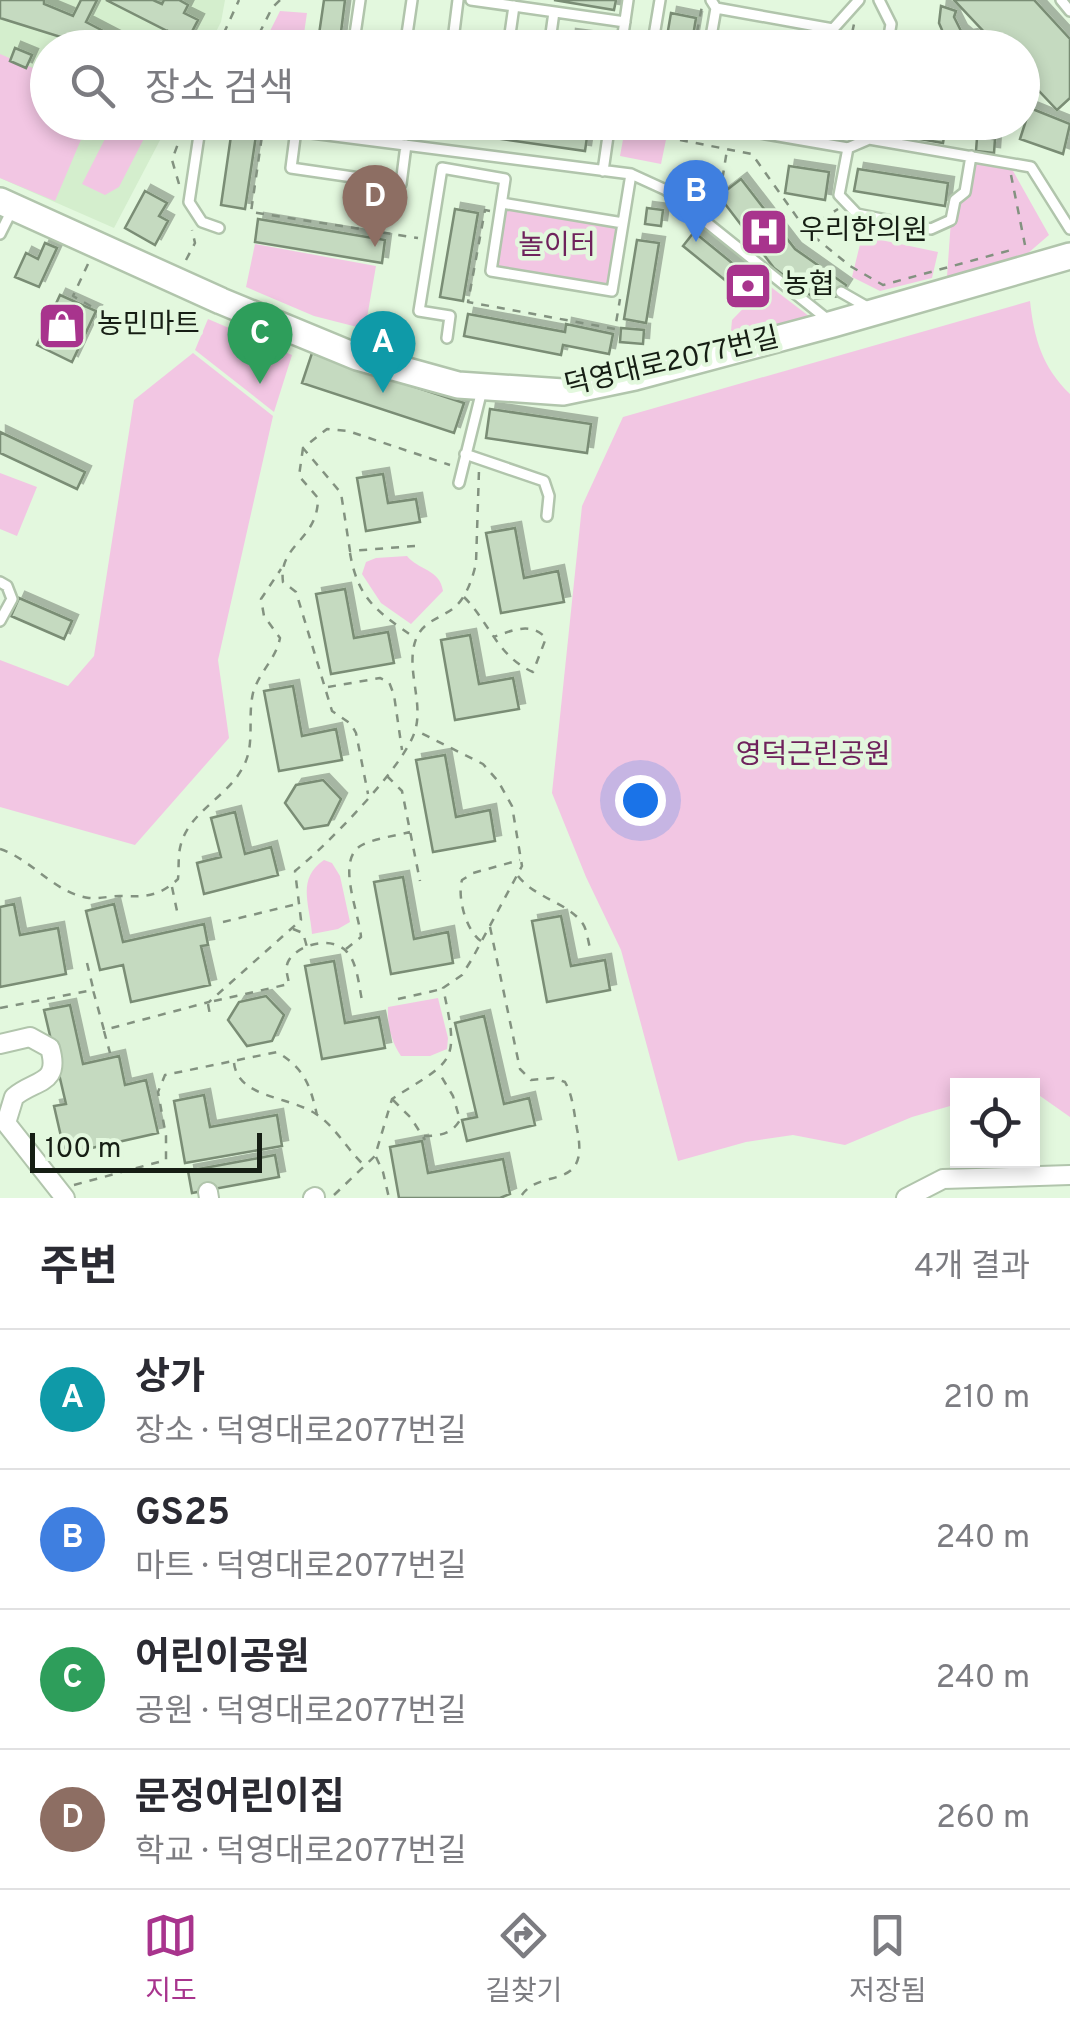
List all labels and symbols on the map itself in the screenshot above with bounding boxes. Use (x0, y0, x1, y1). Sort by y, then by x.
pin: B (664, 160, 728, 242)
pin: D (342, 164, 408, 247)
hospital icon: 우리한의원 (738, 206, 790, 258)
place label: 우리한의원 (799, 214, 928, 250)
park label: 놀이터 (518, 229, 596, 265)
bank icon: 농협 (722, 260, 774, 312)
place label: 농협 (783, 268, 835, 304)
shop icon: 농민마트 (36, 300, 88, 352)
pin: C (228, 302, 292, 384)
place label: 농민마트 (97, 308, 200, 344)
pin: A (350, 310, 416, 393)
street label: 덕영대로2077번길 (561, 321, 783, 405)
park label: 영덕근린공원 (736, 738, 890, 774)
your location (615, 775, 666, 826)
scale bar (30, 1128, 262, 1172)

